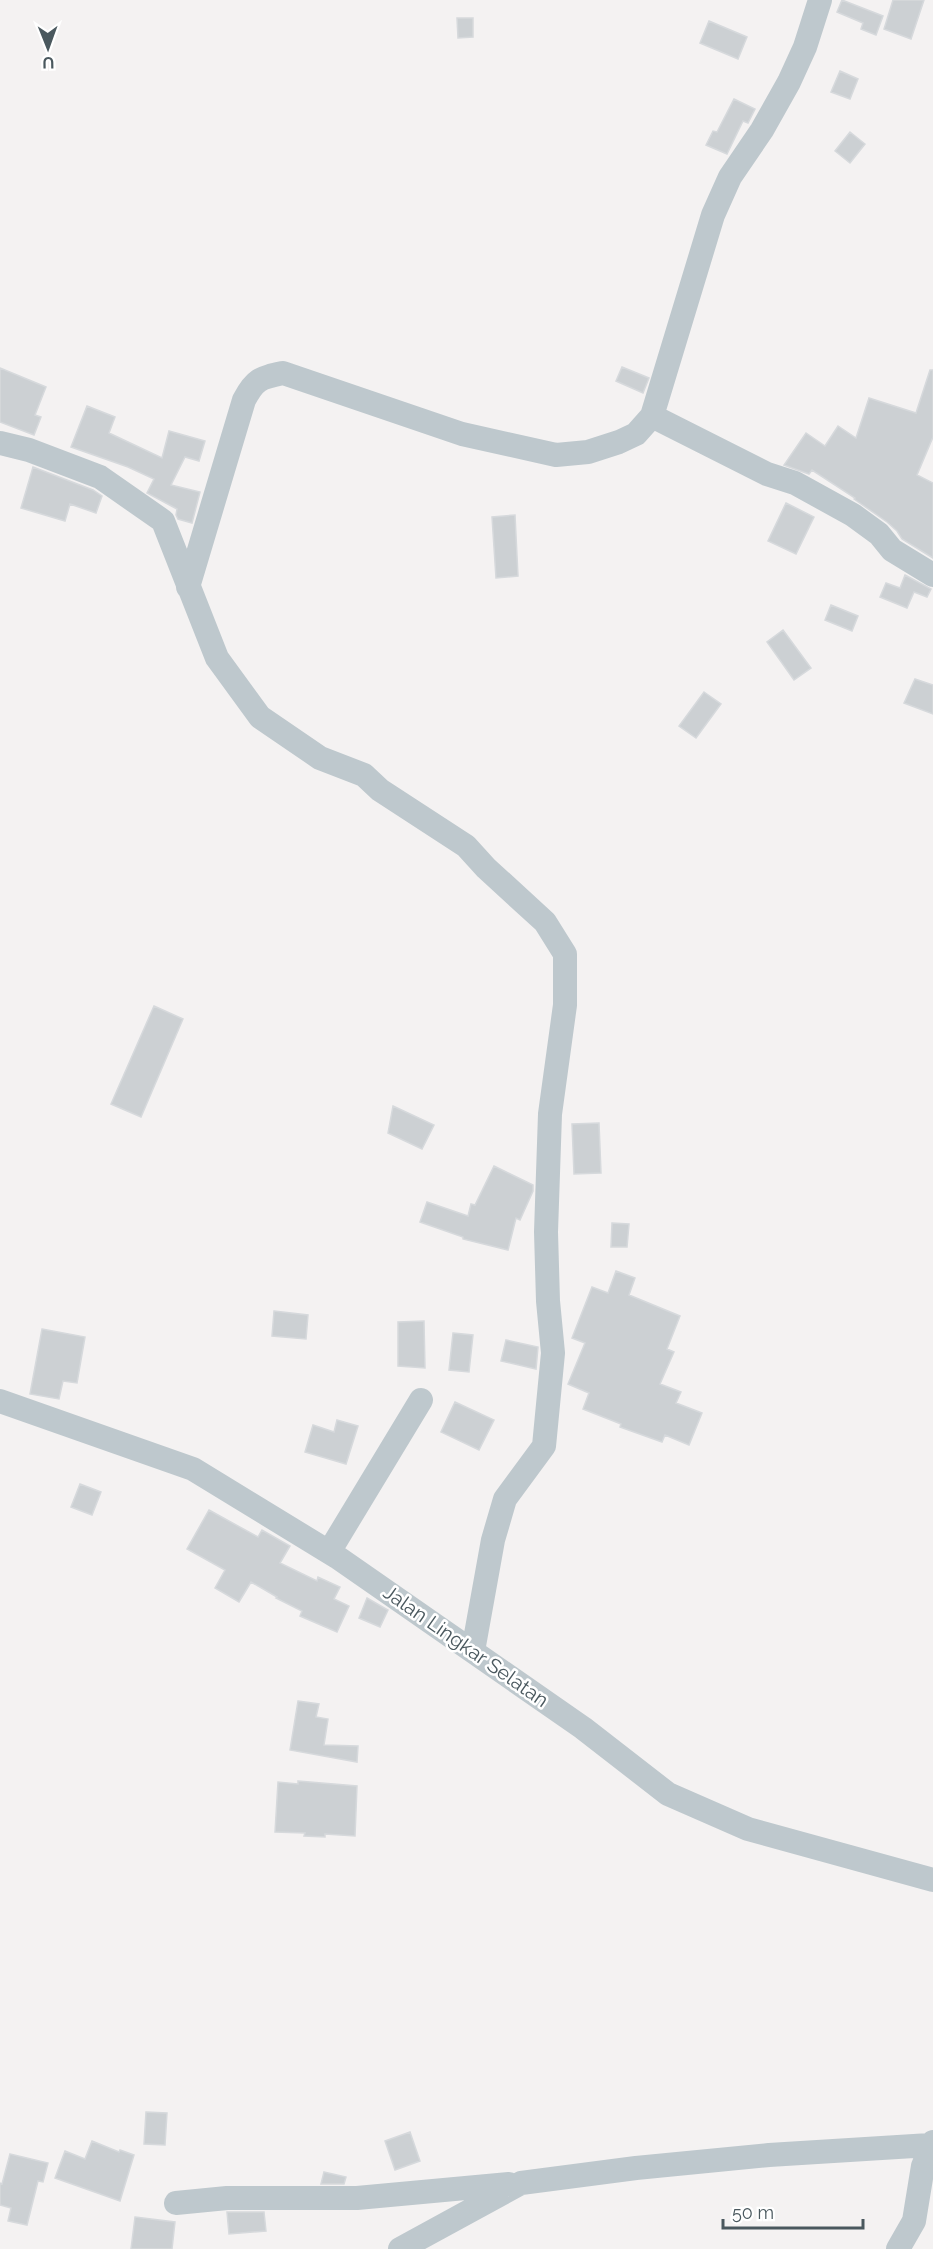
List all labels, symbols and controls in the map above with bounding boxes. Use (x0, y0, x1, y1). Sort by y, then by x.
north arrow (18, 18, 78, 78)
text: U (42, 53, 54, 72)
street label: Jalan Lingkar Selatan (379, 1580, 553, 1712)
scale bar (723, 2192, 862, 2230)
text: 50 m (732, 2202, 774, 2223)

